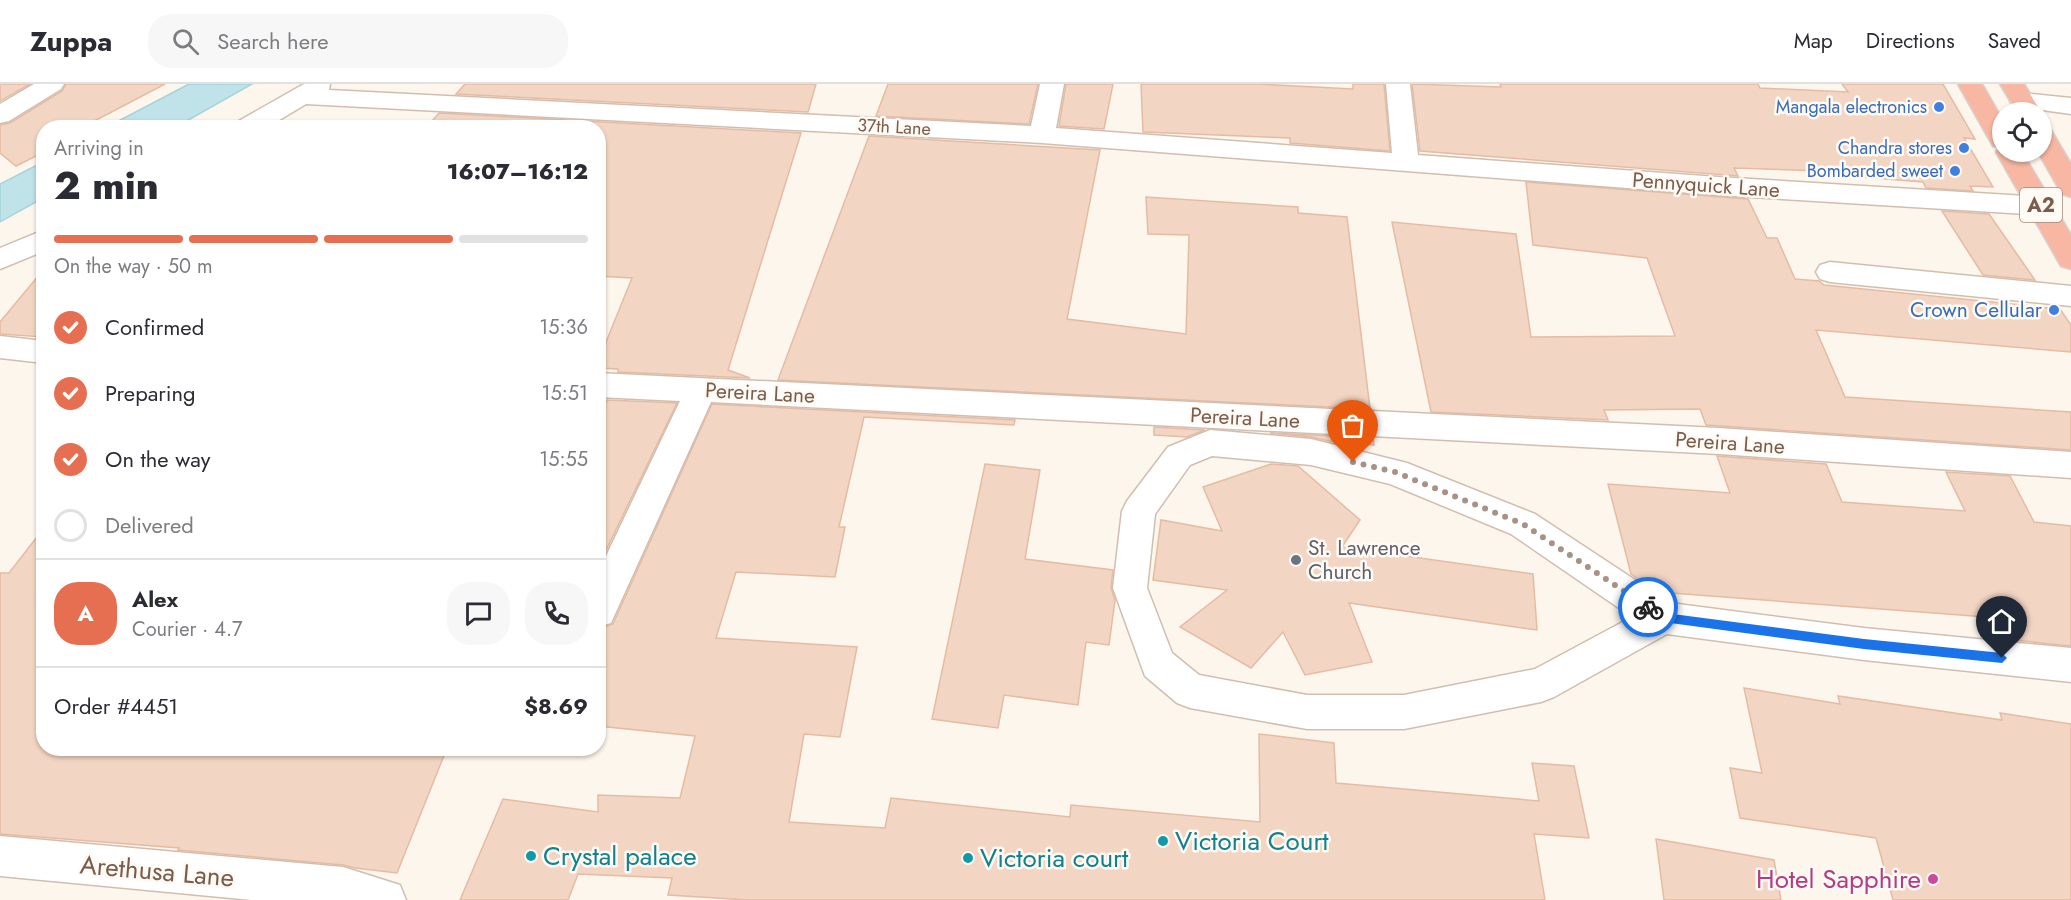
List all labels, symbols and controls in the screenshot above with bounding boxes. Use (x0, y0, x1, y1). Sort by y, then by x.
search box (148, 14, 568, 68)
text: Zuppa (30, 21, 112, 62)
icon: search (169, 25, 202, 58)
text: Search here (217, 25, 329, 57)
text: Map (1794, 26, 1833, 56)
text: Directions (1866, 26, 1955, 56)
text: Saved (1988, 26, 2041, 56)
place label: Mangala electronics (1776, 94, 1927, 120)
marker: Mangala electronics (1932, 100, 1946, 114)
map controls (1992, 102, 2052, 162)
button: locate (1992, 102, 2052, 162)
street label: 37th Lane (857, 112, 931, 142)
text: Arriving in (54, 134, 144, 163)
place label: Chandra stores (1838, 135, 1952, 161)
marker: Chandra stores (1957, 141, 1971, 155)
text: 16:07–16:12 (447, 155, 588, 187)
text: 2 min (54, 157, 159, 214)
place label: Bombarded sweet (1807, 158, 1944, 184)
marker: Bombarded sweet (1948, 164, 1962, 178)
street label: Pennyquick Lane (1631, 165, 1781, 205)
road number: A2 (2020, 188, 2062, 222)
text: On the way · 50 m (54, 252, 213, 281)
place label: Crown Cellular (1910, 295, 2043, 325)
marker: Crown Cellular (2047, 303, 2061, 317)
icon: check (54, 311, 87, 344)
text: Confirmed (105, 311, 204, 343)
text: 15:36 (539, 313, 588, 342)
street label: Pereira Lane (704, 375, 816, 411)
icon: check (54, 377, 87, 410)
text: Preparing (105, 377, 196, 409)
text: 15:51 (541, 379, 588, 408)
street label: Pereira Lane (1189, 400, 1301, 436)
pin (1327, 400, 1378, 462)
icon: bag (1336, 409, 1369, 442)
street label: Pereira Lane (1674, 424, 1786, 462)
icon: check (54, 443, 87, 476)
text: On the way (105, 443, 210, 475)
text: 15:55 (539, 445, 588, 474)
text: Delivered (105, 509, 194, 541)
place label: St. Lawrence Church (1308, 533, 1421, 587)
marker: St. Lawrence Church (1289, 553, 1303, 567)
courier (1618, 577, 1678, 637)
button: chat (447, 582, 510, 645)
button: phone (525, 582, 588, 645)
text: Alex (132, 583, 178, 615)
icon: bike (1632, 591, 1665, 624)
pin (1976, 596, 2027, 658)
text: A (77, 597, 94, 629)
icon: home (1985, 605, 2018, 638)
text: Courier · 4.7 (132, 615, 243, 644)
text: Order #4451 (54, 690, 178, 722)
text: $8.69 (524, 690, 588, 722)
place label: Victoria Court (1175, 822, 1329, 860)
marker: Victoria Court (1156, 834, 1170, 848)
place label: Crystal palace (543, 837, 697, 875)
place label: Victoria court (980, 839, 1129, 877)
street label: Arethusa Lane (78, 845, 236, 897)
marker: Crystal palace (524, 849, 538, 863)
marker: Victoria court (961, 851, 975, 865)
place label: Hotel Sapphire (1756, 860, 1921, 898)
marker: Hotel Sapphire (1926, 872, 1940, 886)

